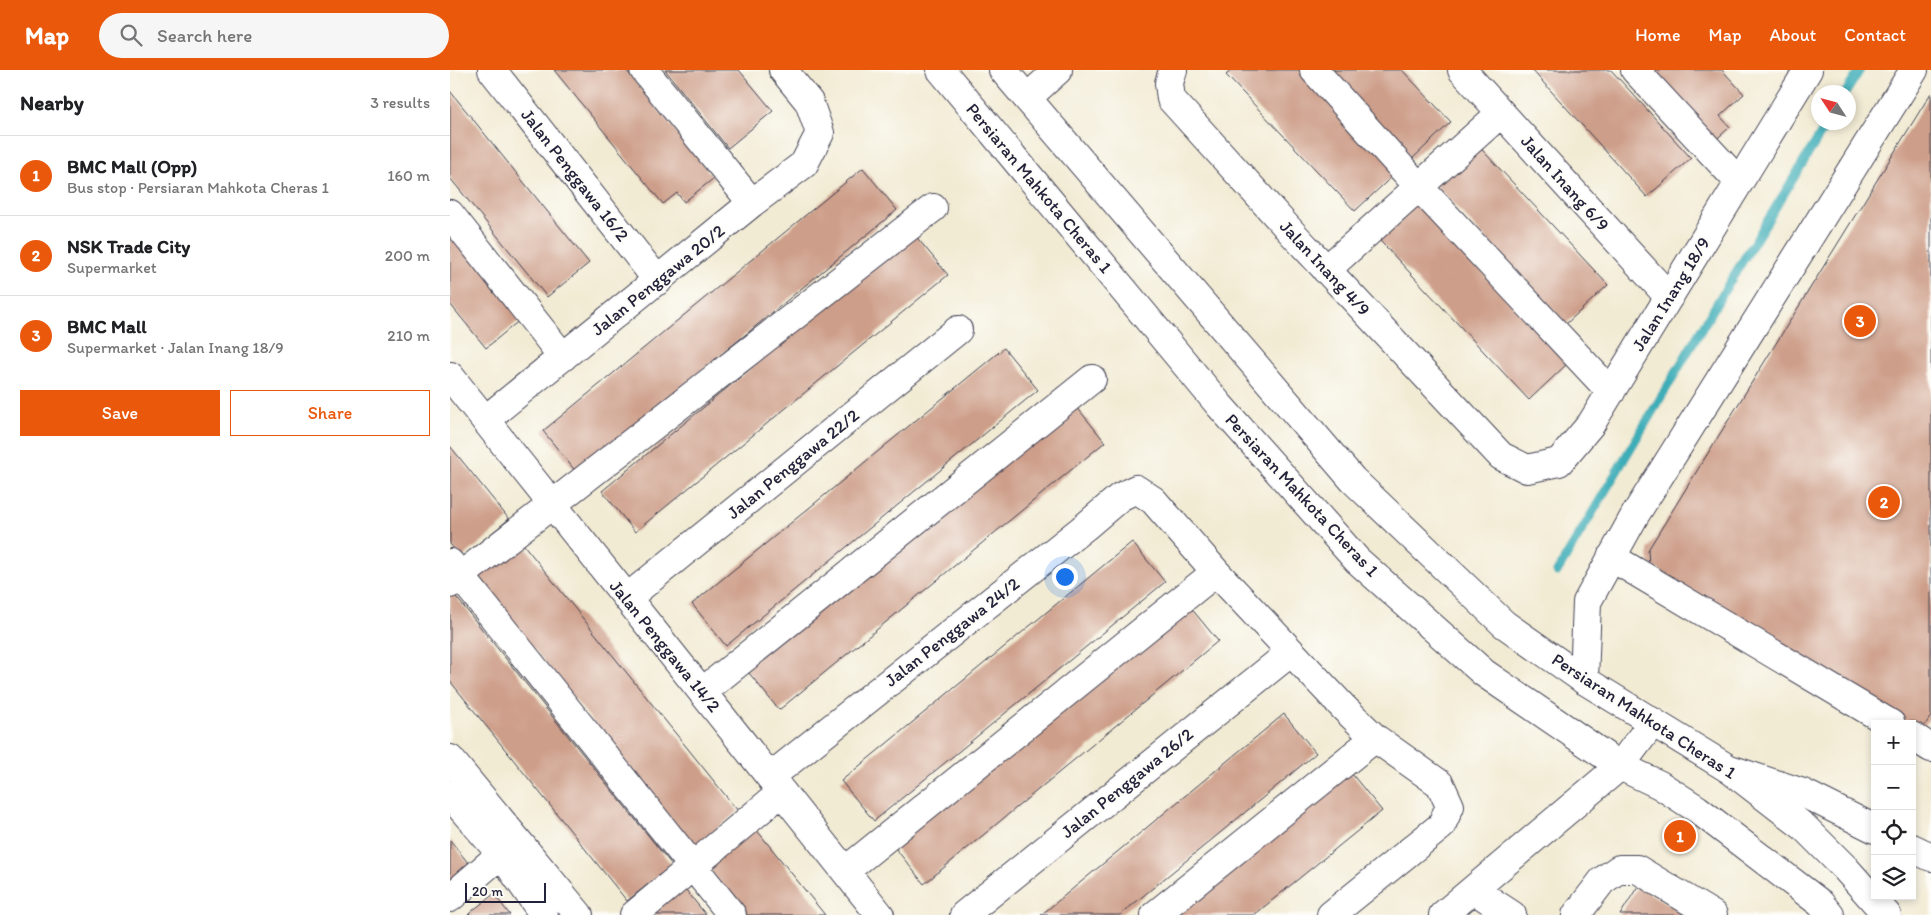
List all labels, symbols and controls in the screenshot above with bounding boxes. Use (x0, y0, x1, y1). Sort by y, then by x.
search box (99, 13, 449, 58)
text: Map (25, 21, 69, 50)
icon: search (117, 21, 145, 49)
text: Search here (157, 24, 252, 47)
text: Home (1635, 24, 1681, 46)
text: Map (1709, 24, 1742, 46)
text: About (1770, 24, 1816, 46)
text: Contact (1844, 24, 1906, 46)
north arrow (1811, 85, 1856, 130)
text: Nearby (20, 90, 84, 115)
text: 3 results (370, 93, 430, 112)
street label: Persiaran Mahkota Cheras 1 (961, 98, 1117, 278)
street label: Jalan Penggawa 16/2 (516, 104, 634, 246)
street label: Jalan Inang 6/9 (1516, 130, 1614, 236)
text: BMC Mall (Opp) (67, 155, 197, 178)
text: 1 (32, 166, 40, 185)
text: 160 m (387, 166, 430, 185)
text: Bus stop · Persiaran Mahkota Cheras 1 (67, 178, 329, 197)
street label: Jalan Inang 4/9 (1275, 216, 1375, 320)
street label: Jalan Penggawa 20/2 (587, 219, 729, 340)
street label: Jalan Inang 18/9 (1627, 233, 1715, 355)
text: NSK Trade City (67, 235, 190, 258)
text: 2 (32, 246, 40, 265)
text: 200 m (385, 246, 430, 265)
text: Supermarket (67, 258, 157, 277)
pin: 3 (1844, 302, 1876, 340)
text: BMC Mall (67, 315, 147, 338)
text: 3 (32, 326, 40, 345)
text: 210 m (387, 326, 430, 345)
text: Supermarket · Jalan Inang 18/9 (67, 338, 284, 357)
button: Save (20, 390, 220, 436)
button: Share (230, 390, 430, 436)
street label: Jalan Penggawa 22/2 (723, 404, 864, 524)
street label: Persiaran Mahkota Cheras 1 (1221, 409, 1383, 581)
pin: 2 (1868, 483, 1900, 521)
your location (1052, 564, 1078, 590)
street label: Jalan Penggawa 24/2 (880, 572, 1024, 691)
street label: Jalan Penggawa 14/2 (605, 575, 725, 717)
street label: Persiaran Mahkota Cheras 1 (1548, 648, 1740, 784)
map controls (1871, 720, 1916, 900)
button: + (1871, 720, 1916, 765)
street label: Jalan Penggawa 26/2 (1057, 723, 1198, 843)
button: − (1871, 765, 1916, 810)
button: locate (1871, 810, 1916, 855)
pin: 1 (1664, 817, 1696, 855)
button: layers (1871, 855, 1916, 900)
scale bar (465, 880, 546, 903)
text: 20 m (472, 883, 503, 900)

